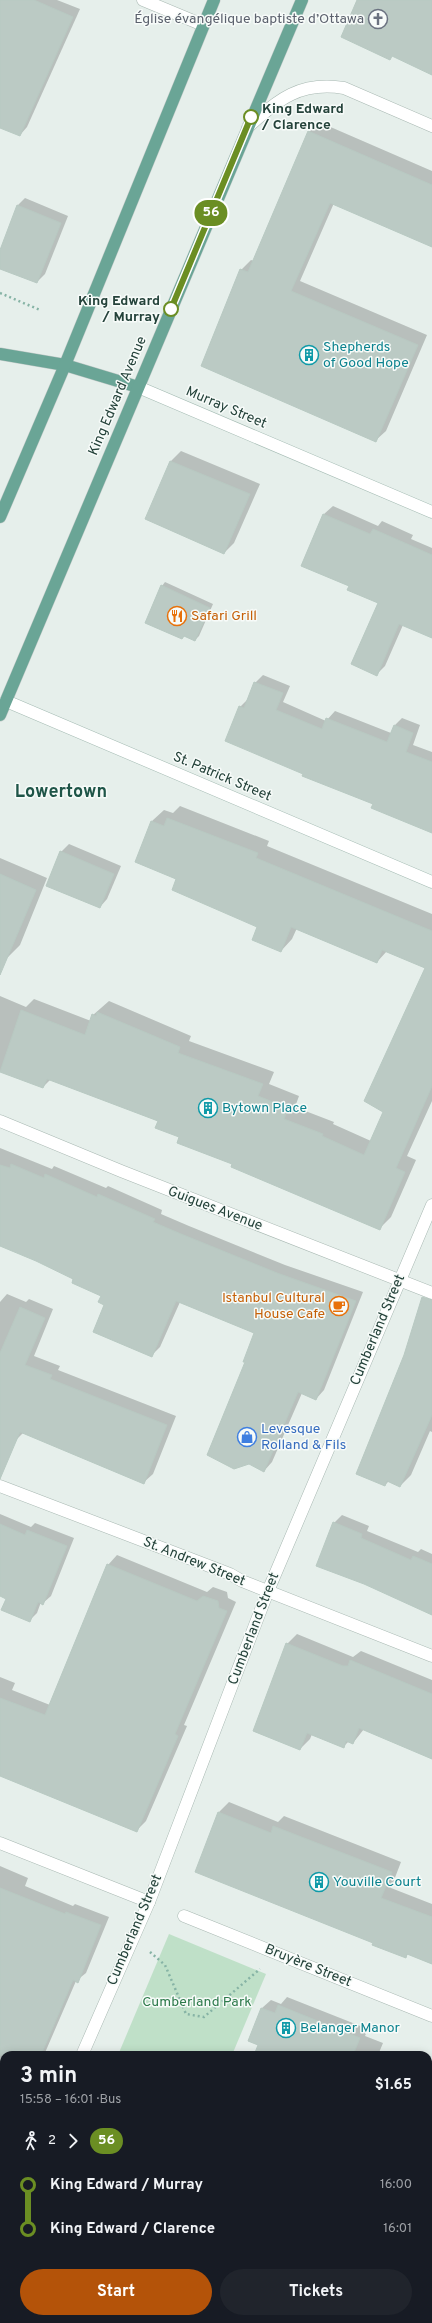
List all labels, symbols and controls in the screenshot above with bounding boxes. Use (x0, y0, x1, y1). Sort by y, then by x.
church icon: Église évangélique baptiste d’Ottawa (367, 8, 389, 30)
place label: Église évangélique baptiste d’Ottawa (134, 10, 364, 28)
place label: King Edward / Clarence (261, 101, 344, 134)
marker: King Edward / Clarence (243, 109, 259, 125)
line badge: 56 (193, 200, 229, 226)
text: 56 (202, 204, 220, 221)
place label: King Edward / Murray (78, 293, 160, 326)
marker: King Edward / Murray (163, 301, 179, 317)
street label: King Edward Avenue (85, 334, 151, 458)
place label: Shepherds of Good Hope (323, 339, 409, 372)
building icon: Shepherds of Good Hope (298, 344, 320, 366)
street label: Murray Street (183, 383, 269, 433)
restaurant icon: Safari Grill (166, 605, 188, 627)
place label: Safari Grill (191, 608, 257, 625)
street label: St. Patrick Street (170, 749, 274, 805)
district label: Lowertown (15, 781, 107, 804)
building icon: Bytown Place (197, 1097, 219, 1119)
place label: Bytown Place (222, 1100, 307, 1117)
street label: Guigues Avenue (165, 1183, 265, 1235)
street label: Cumberland Street (347, 1272, 409, 1388)
place label: Istanbul Cultural House Cafe (222, 1290, 325, 1323)
cafe icon: Istanbul Cultural House Cafe (328, 1295, 350, 1317)
place label: Levesque Rolland & Fils (261, 1421, 346, 1454)
shop icon: Levesque Rolland & Fils (236, 1426, 258, 1448)
street label: St. Andrew Street (140, 1534, 248, 1590)
street label: Cumberland Street (225, 1570, 283, 1688)
building icon: Youville Court (308, 1871, 330, 1893)
street label: Cumberland Street (104, 1872, 166, 1988)
place label: Youville Court (333, 1874, 421, 1891)
street label: Bruyère Street (262, 1941, 354, 1991)
park label: Cumberland Park (142, 1994, 252, 2011)
building icon: Belanger Manor (275, 2017, 297, 2039)
place label: Belanger Manor (300, 2020, 401, 2037)
text: 3 min (20, 2063, 77, 2090)
text: $1.65 (375, 2076, 412, 2095)
text: 15:58 – 16:01 · Bus (20, 2092, 121, 2108)
icon: walk (20, 2130, 42, 2152)
icon: forward (62, 2130, 84, 2152)
text: 56 (98, 2132, 115, 2149)
text: 2 (48, 2133, 56, 2149)
text: King Edward / Murray (50, 2176, 203, 2195)
text: 16:00 (380, 2177, 412, 2193)
text: King Edward / Clarence (50, 2220, 215, 2239)
text: 16:01 (383, 2221, 412, 2237)
button: Start (20, 2269, 212, 2315)
button: Tickets (220, 2269, 412, 2315)

